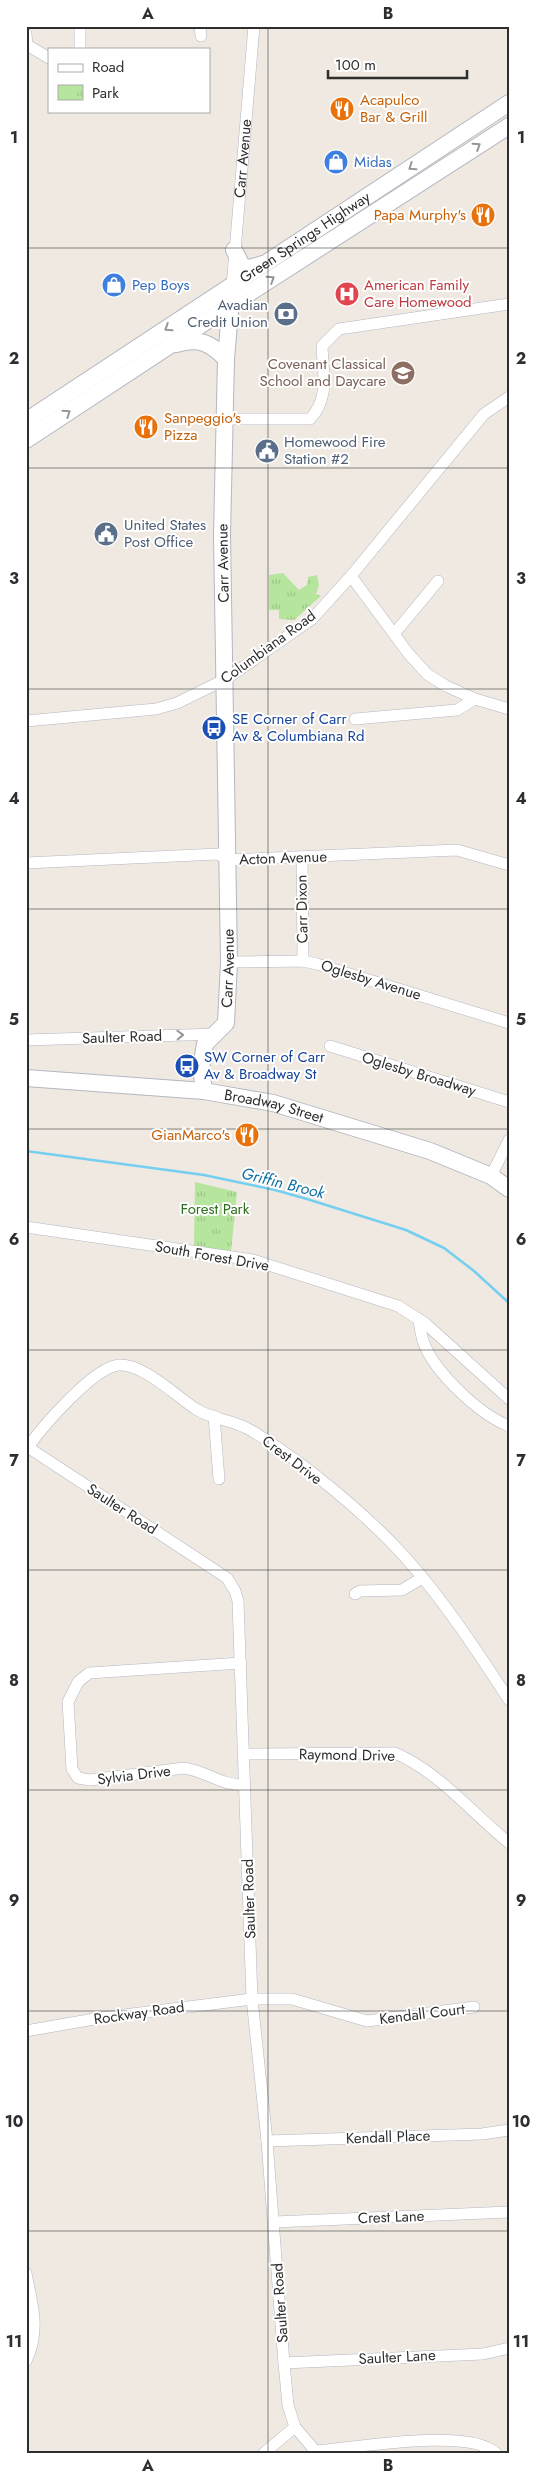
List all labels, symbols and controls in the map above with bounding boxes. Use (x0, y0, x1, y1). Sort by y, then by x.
text: A (141, 2, 154, 25)
text: B (383, 2, 393, 25)
legend (48, 48, 210, 112)
scale bar (328, 48, 466, 80)
text: 100 m (335, 54, 376, 76)
text: Road (92, 56, 124, 78)
text: Park (92, 82, 119, 104)
place label: Acapulco Bar & Grill (360, 89, 427, 128)
restaurant icon: Acapulco Bar & Grill (329, 96, 355, 122)
street label: Carr Avenue (229, 118, 257, 199)
text: 1 (10, 126, 18, 149)
text: 1 (517, 126, 525, 149)
one-way arrow (472, 143, 481, 153)
shop icon: Midas (323, 149, 349, 175)
place label: Midas (354, 151, 392, 173)
one-way arrow (408, 161, 417, 171)
street label: Green Springs Highway (235, 186, 375, 288)
restaurant icon: Papa Murphy's (470, 202, 496, 228)
place label: Papa Murphy's (374, 204, 466, 226)
shop icon: Pep Boys (101, 272, 127, 298)
place label: Pep Boys (132, 274, 190, 296)
place label: American Family Care Homewood (364, 274, 472, 313)
one-way arrow (265, 275, 274, 285)
hospital icon: American Family Care Homewood (334, 281, 360, 307)
place label: Avadian Credit Union (187, 294, 268, 333)
bank icon: Avadian Credit Union (273, 301, 299, 327)
one-way arrow (165, 322, 174, 331)
text: 2 (9, 347, 19, 370)
text: 2 (516, 347, 526, 370)
place label: Covenant Classical School and Daycare (260, 353, 386, 392)
school or university icon: Covenant Classical School and Daycare (390, 360, 416, 386)
place label: Sanpeggio's Pizza (164, 407, 241, 446)
one-way arrow (61, 410, 71, 419)
restaurant icon: Sanpeggio's Pizza (133, 414, 159, 440)
place label: Homewood Fire Station #2 (284, 431, 386, 470)
public building icon: Homewood Fire Station #2 (254, 438, 280, 464)
place label: United States Post Office (124, 514, 206, 553)
public building icon: United States Post Office (93, 521, 119, 547)
street label: Carr Avenue (211, 523, 235, 603)
text: 3 (9, 567, 19, 590)
text: 3 (516, 567, 526, 590)
street label: Columbiana Road (216, 605, 320, 689)
place label: SE Corner of Carr Av & Columbiana Rd (232, 708, 365, 747)
bus stop icon: SE Corner of Carr Av & Columbiana Rd (201, 715, 227, 741)
text: 4 (8, 787, 20, 810)
text: 4 (515, 787, 527, 810)
street label: Acton Avenue (239, 845, 328, 871)
street label: Carr Dixon (290, 875, 314, 943)
street label: Carr Avenue (216, 928, 240, 1008)
street label: Oglesby Avenue (318, 954, 424, 1006)
text: 5 (9, 1008, 19, 1031)
text: 5 (516, 1008, 526, 1031)
street label: Saulter Road (82, 1025, 162, 1049)
one-way arrow (176, 1030, 184, 1040)
place label: SW Corner of Carr Av & Broadway St (204, 1046, 326, 1085)
street label: Oglesby Broadway (359, 1046, 479, 1102)
bus stop icon: SW Corner of Carr Av & Broadway St (174, 1053, 200, 1079)
street label: Broadway Street (223, 1084, 327, 1129)
restaurant icon: GianMarco's (234, 1122, 260, 1148)
place label: GianMarco's (151, 1124, 230, 1146)
water label: Griffin Brook (239, 1162, 328, 1205)
park label: Forest Park (181, 1198, 250, 1220)
text: 6 (9, 1228, 19, 1251)
text: 6 (516, 1228, 526, 1251)
street label: South Forest Drive (153, 1235, 271, 1277)
street label: Crest Drive (257, 1430, 327, 1490)
text: 7 (9, 1449, 19, 1472)
text: 7 (516, 1449, 526, 1472)
street label: Saulter Road (82, 1478, 162, 1540)
text: 8 (9, 1669, 19, 1692)
text: 8 (516, 1669, 526, 1692)
street label: Raymond Drive (299, 1743, 396, 1767)
street label: Sylvia Drive (96, 1760, 172, 1790)
street label: Saulter Road (237, 1859, 261, 1939)
text: 9 (9, 1889, 19, 1912)
text: 9 (516, 1889, 526, 1912)
street label: Rockway Road (92, 1996, 186, 2030)
street label: Kendall Court (378, 1998, 466, 2030)
text: 10 (5, 2110, 23, 2133)
text: 10 (512, 2110, 530, 2133)
street label: Kendall Place (345, 2125, 431, 2149)
street label: Crest Lane (357, 2205, 425, 2229)
street label: Saulter Road (266, 2262, 294, 2344)
text: 11 (6, 2330, 22, 2353)
text: 11 (513, 2330, 529, 2353)
street label: Saulter Lane (358, 2344, 436, 2370)
text: A (141, 2454, 154, 2477)
text: B (383, 2454, 393, 2477)

